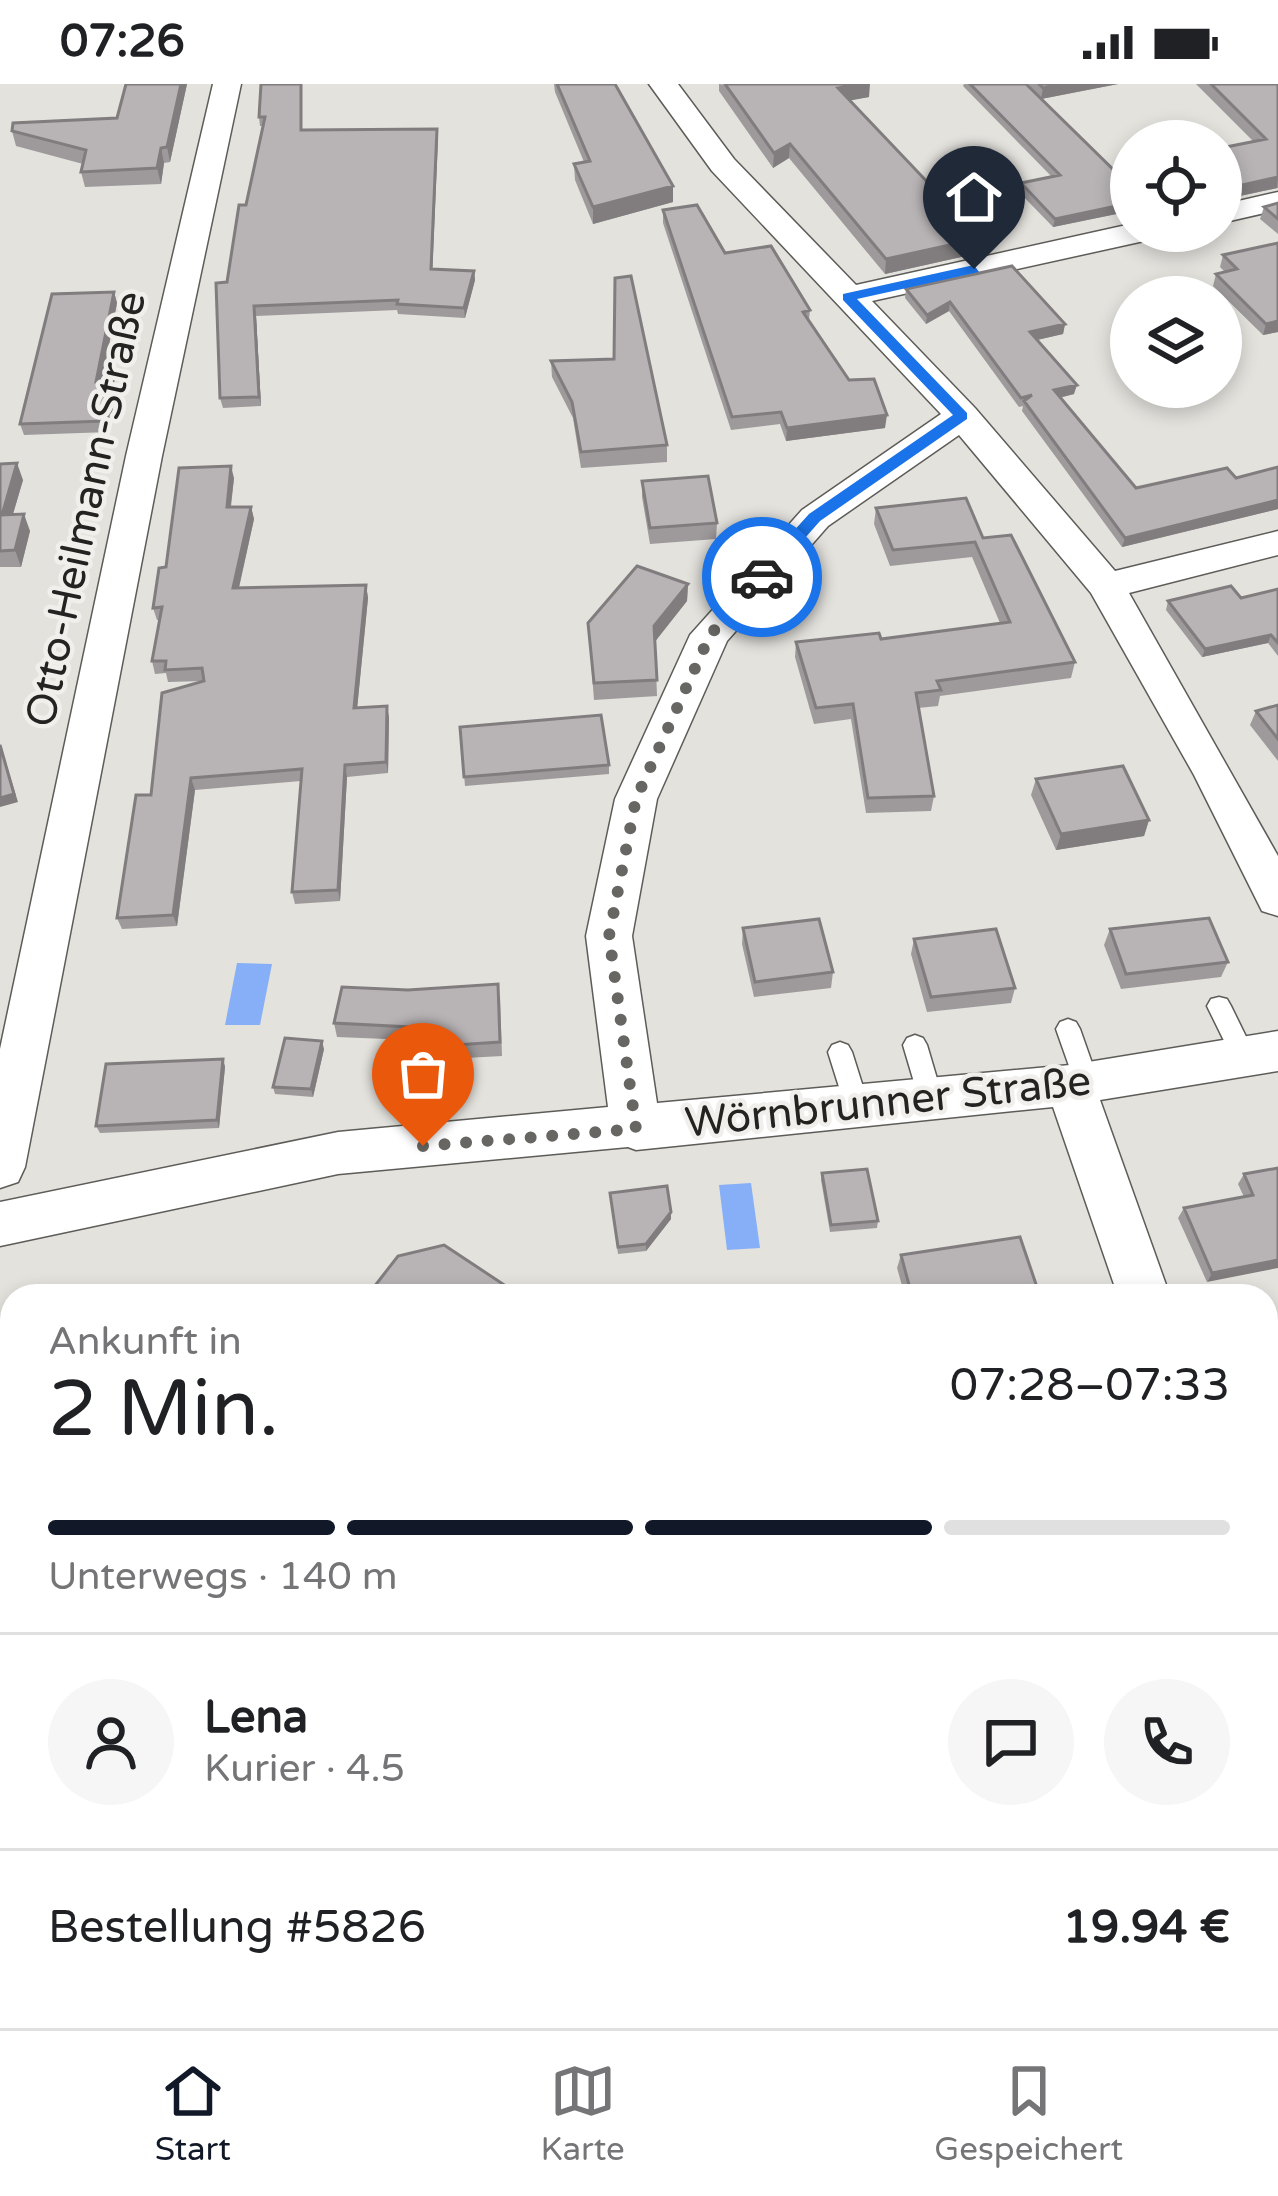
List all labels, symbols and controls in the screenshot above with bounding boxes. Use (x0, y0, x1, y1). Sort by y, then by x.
text: 07:26 (60, 15, 185, 69)
map controls (1110, 120, 1242, 408)
button: locate (1110, 120, 1242, 252)
pin (923, 146, 1025, 269)
icon: home (941, 164, 1007, 230)
button: layers (1110, 276, 1242, 408)
street label: Otto-Heilmann-Straße (15, 287, 157, 731)
courier (702, 517, 822, 637)
icon: car (729, 544, 795, 610)
pin (372, 1023, 474, 1146)
icon: bag (390, 1041, 456, 1107)
street label: Wörnbrunner Straße (683, 1055, 1093, 1149)
text: Ankunft in (48, 1318, 242, 1365)
text: 07:28–07:33 (950, 1359, 1230, 1413)
text: 2 Min. (48, 1363, 279, 1457)
text: Unterwegs · 140 m (48, 1553, 398, 1600)
button: person (48, 1679, 174, 1805)
button: chat (948, 1679, 1074, 1805)
button: phone (1104, 1679, 1230, 1805)
text: Lena (204, 1691, 308, 1745)
text: Kurier · 4.5 (204, 1745, 405, 1792)
text: Bestellung #5826 (48, 1901, 426, 1955)
text: 19.94 € (1063, 1901, 1230, 1955)
tab: Start (155, 2058, 231, 2169)
tab: Karte (540, 2058, 625, 2169)
tab: Gespeichert (934, 2058, 1123, 2169)

